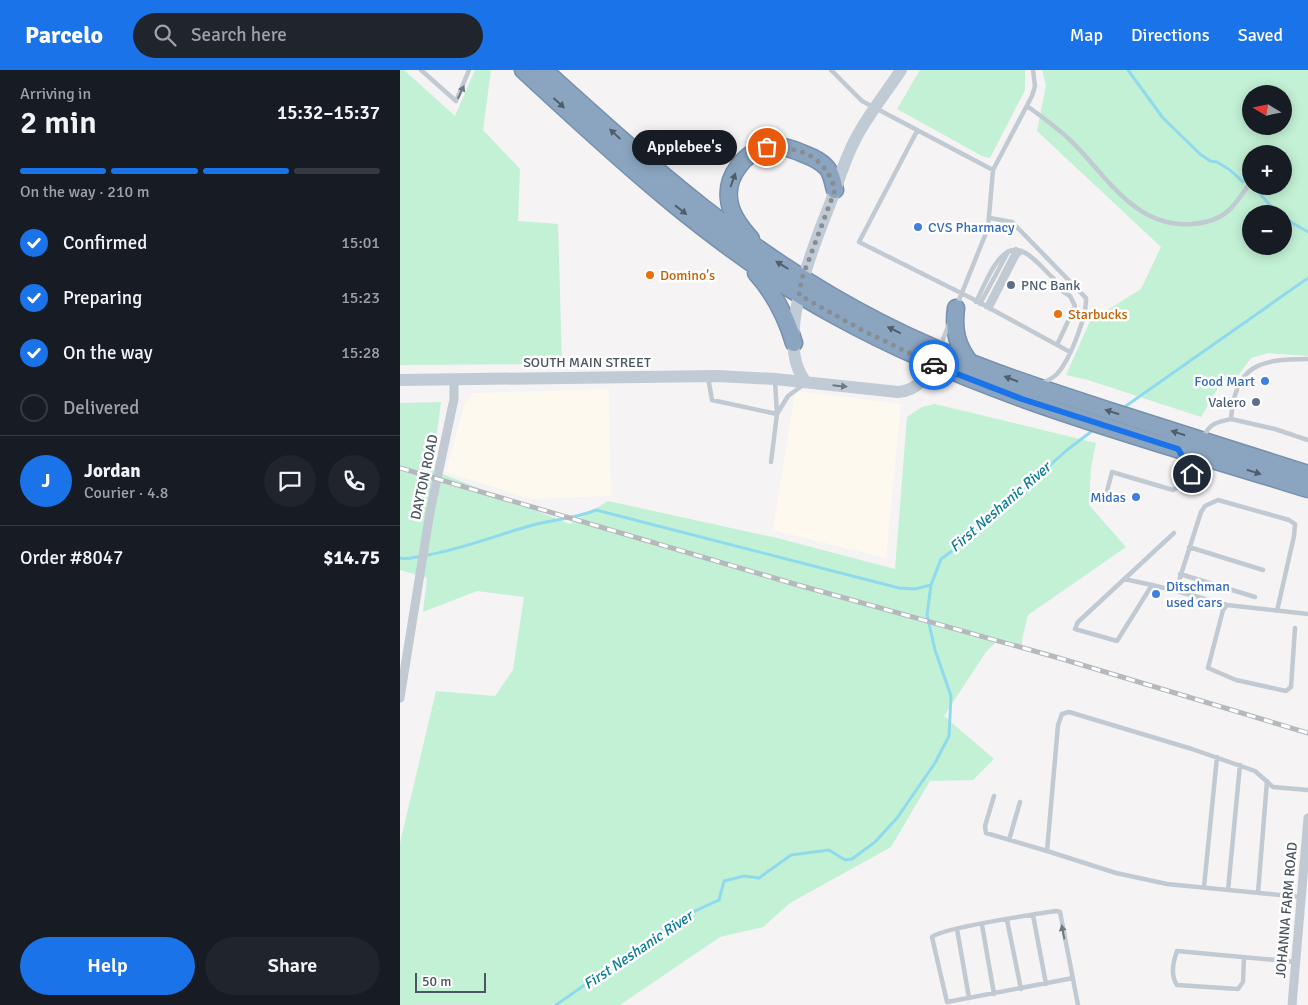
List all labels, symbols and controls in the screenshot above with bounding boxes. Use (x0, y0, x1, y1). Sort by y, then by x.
search box (133, 13, 483, 58)
text: Parcelo (25, 20, 103, 50)
icon: search (151, 21, 179, 49)
text: Search here (191, 23, 287, 47)
text: Map (1070, 24, 1103, 46)
text: Directions (1131, 24, 1210, 46)
text: Saved (1238, 24, 1283, 46)
text: Arriving in (20, 84, 91, 104)
one-way arrow (457, 85, 465, 99)
north arrow (1242, 85, 1292, 135)
map controls (1242, 85, 1292, 255)
one-way arrow (552, 97, 564, 109)
text: 15:32–15:37 (277, 101, 380, 125)
text: 2 min (20, 103, 97, 142)
pin (746, 126, 788, 168)
one-way arrow (609, 128, 621, 140)
callout: Applebee's (632, 130, 737, 164)
icon: bag (753, 133, 781, 161)
text: Applebee's (647, 137, 722, 157)
button: + (1242, 145, 1292, 195)
one-way arrow (730, 172, 737, 187)
text: On the way · 210 m (20, 182, 150, 202)
one-way arrow (674, 205, 687, 216)
button: − (1242, 205, 1292, 255)
place label: CVS Pharmacy (928, 219, 1015, 236)
marker: CVS Pharmacy (912, 221, 924, 233)
icon: check (20, 229, 48, 257)
text: Confirmed (63, 231, 147, 255)
text: 15:01 (341, 233, 380, 253)
one-way arrow (776, 260, 789, 270)
place label: Domino's (660, 267, 715, 284)
marker: Domino's (644, 269, 656, 281)
place label: PNC Bank (1021, 277, 1080, 294)
marker: PNC Bank (1005, 279, 1017, 291)
icon: check (20, 284, 48, 312)
text: Preparing (63, 286, 142, 310)
text: 15:23 (341, 288, 380, 308)
place label: Starbucks (1068, 306, 1128, 323)
marker: Starbucks (1052, 308, 1064, 320)
one-way arrow (887, 326, 901, 334)
icon: check (20, 339, 48, 367)
courier (909, 340, 959, 390)
text: On the way (63, 341, 153, 365)
text: 15:28 (341, 343, 380, 363)
icon: car (920, 351, 948, 379)
street label: SOUTH MAIN STREET (523, 354, 651, 371)
place label: Food Mart (1194, 373, 1255, 390)
one-way arrow (1003, 375, 1018, 383)
marker: Food Mart (1259, 375, 1271, 387)
one-way arrow (833, 382, 849, 390)
place label: Valero (1208, 394, 1246, 411)
text: Delivered (63, 396, 139, 420)
marker: Valero (1250, 396, 1262, 408)
one-way arrow (1105, 407, 1120, 415)
one-way arrow (1171, 428, 1186, 436)
street label: DAYTON ROAD (407, 433, 442, 521)
pin (1171, 453, 1213, 495)
button: chat (264, 455, 316, 507)
button: phone (328, 455, 380, 507)
water label: First Neshanic River (946, 457, 1056, 556)
text: Jordan (84, 459, 141, 483)
icon: home (1178, 460, 1206, 488)
text: J (42, 469, 50, 493)
one-way arrow (1246, 469, 1261, 477)
text: Courier · 4.8 (84, 483, 168, 503)
place label: Midas (1090, 489, 1126, 506)
marker: Midas (1130, 491, 1142, 503)
text: Order #8047 (20, 546, 123, 570)
text: $14.75 (323, 546, 380, 570)
place label: Ditschman used cars (1166, 578, 1230, 611)
marker: Ditschman used cars (1150, 588, 1162, 600)
street label: JOHANNA FARM ROAD (1272, 841, 1301, 979)
water label: First Neshanic River (580, 905, 698, 993)
one-way arrow (1059, 923, 1067, 939)
button: Help (20, 937, 195, 995)
button: Share (205, 937, 380, 995)
scale bar (415, 970, 486, 993)
text: 50 m (422, 973, 451, 990)

